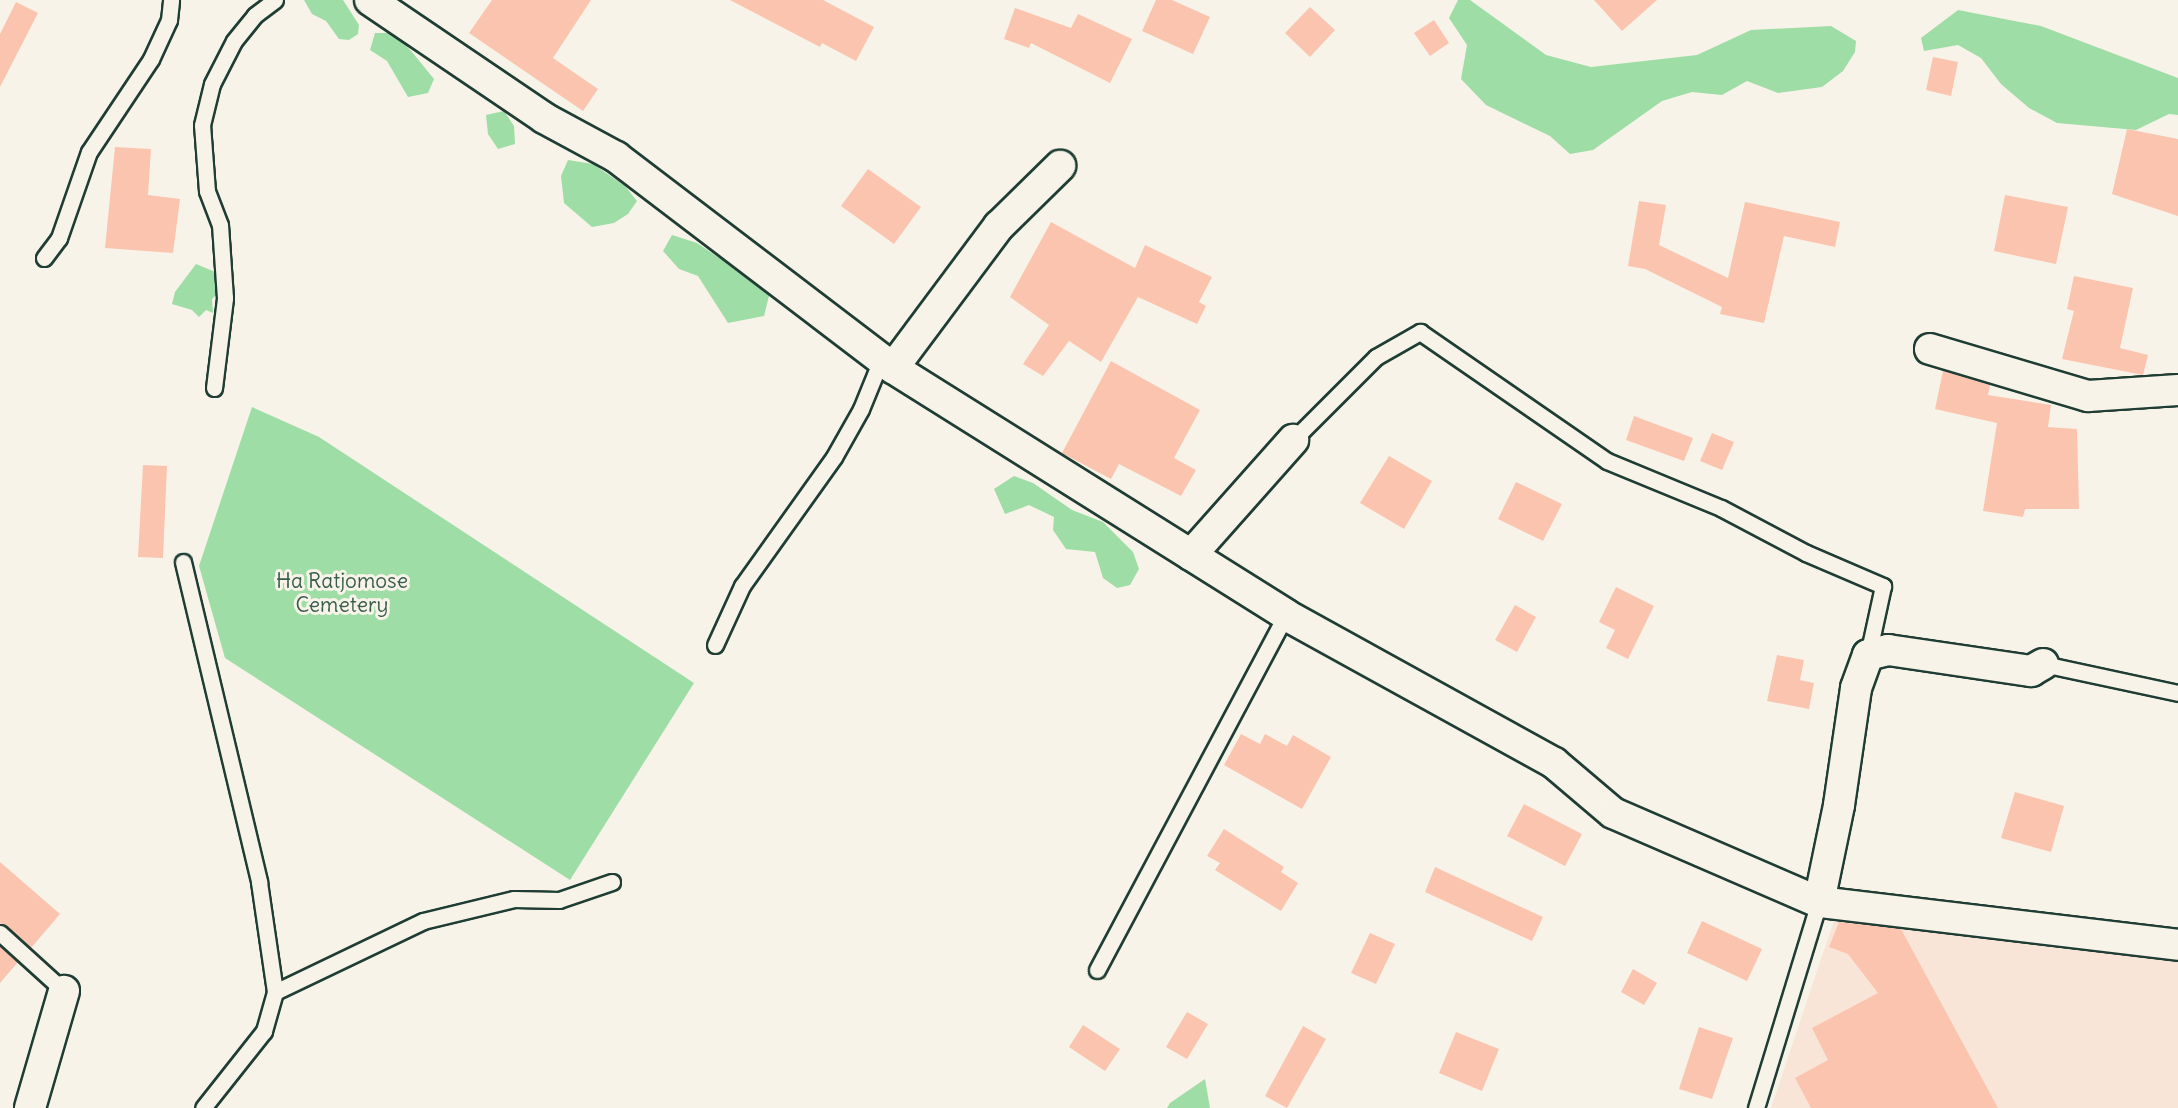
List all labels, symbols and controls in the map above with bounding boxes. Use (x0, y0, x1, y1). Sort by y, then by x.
park label: Ha Ratjomose Cemetery (276, 568, 408, 618)

